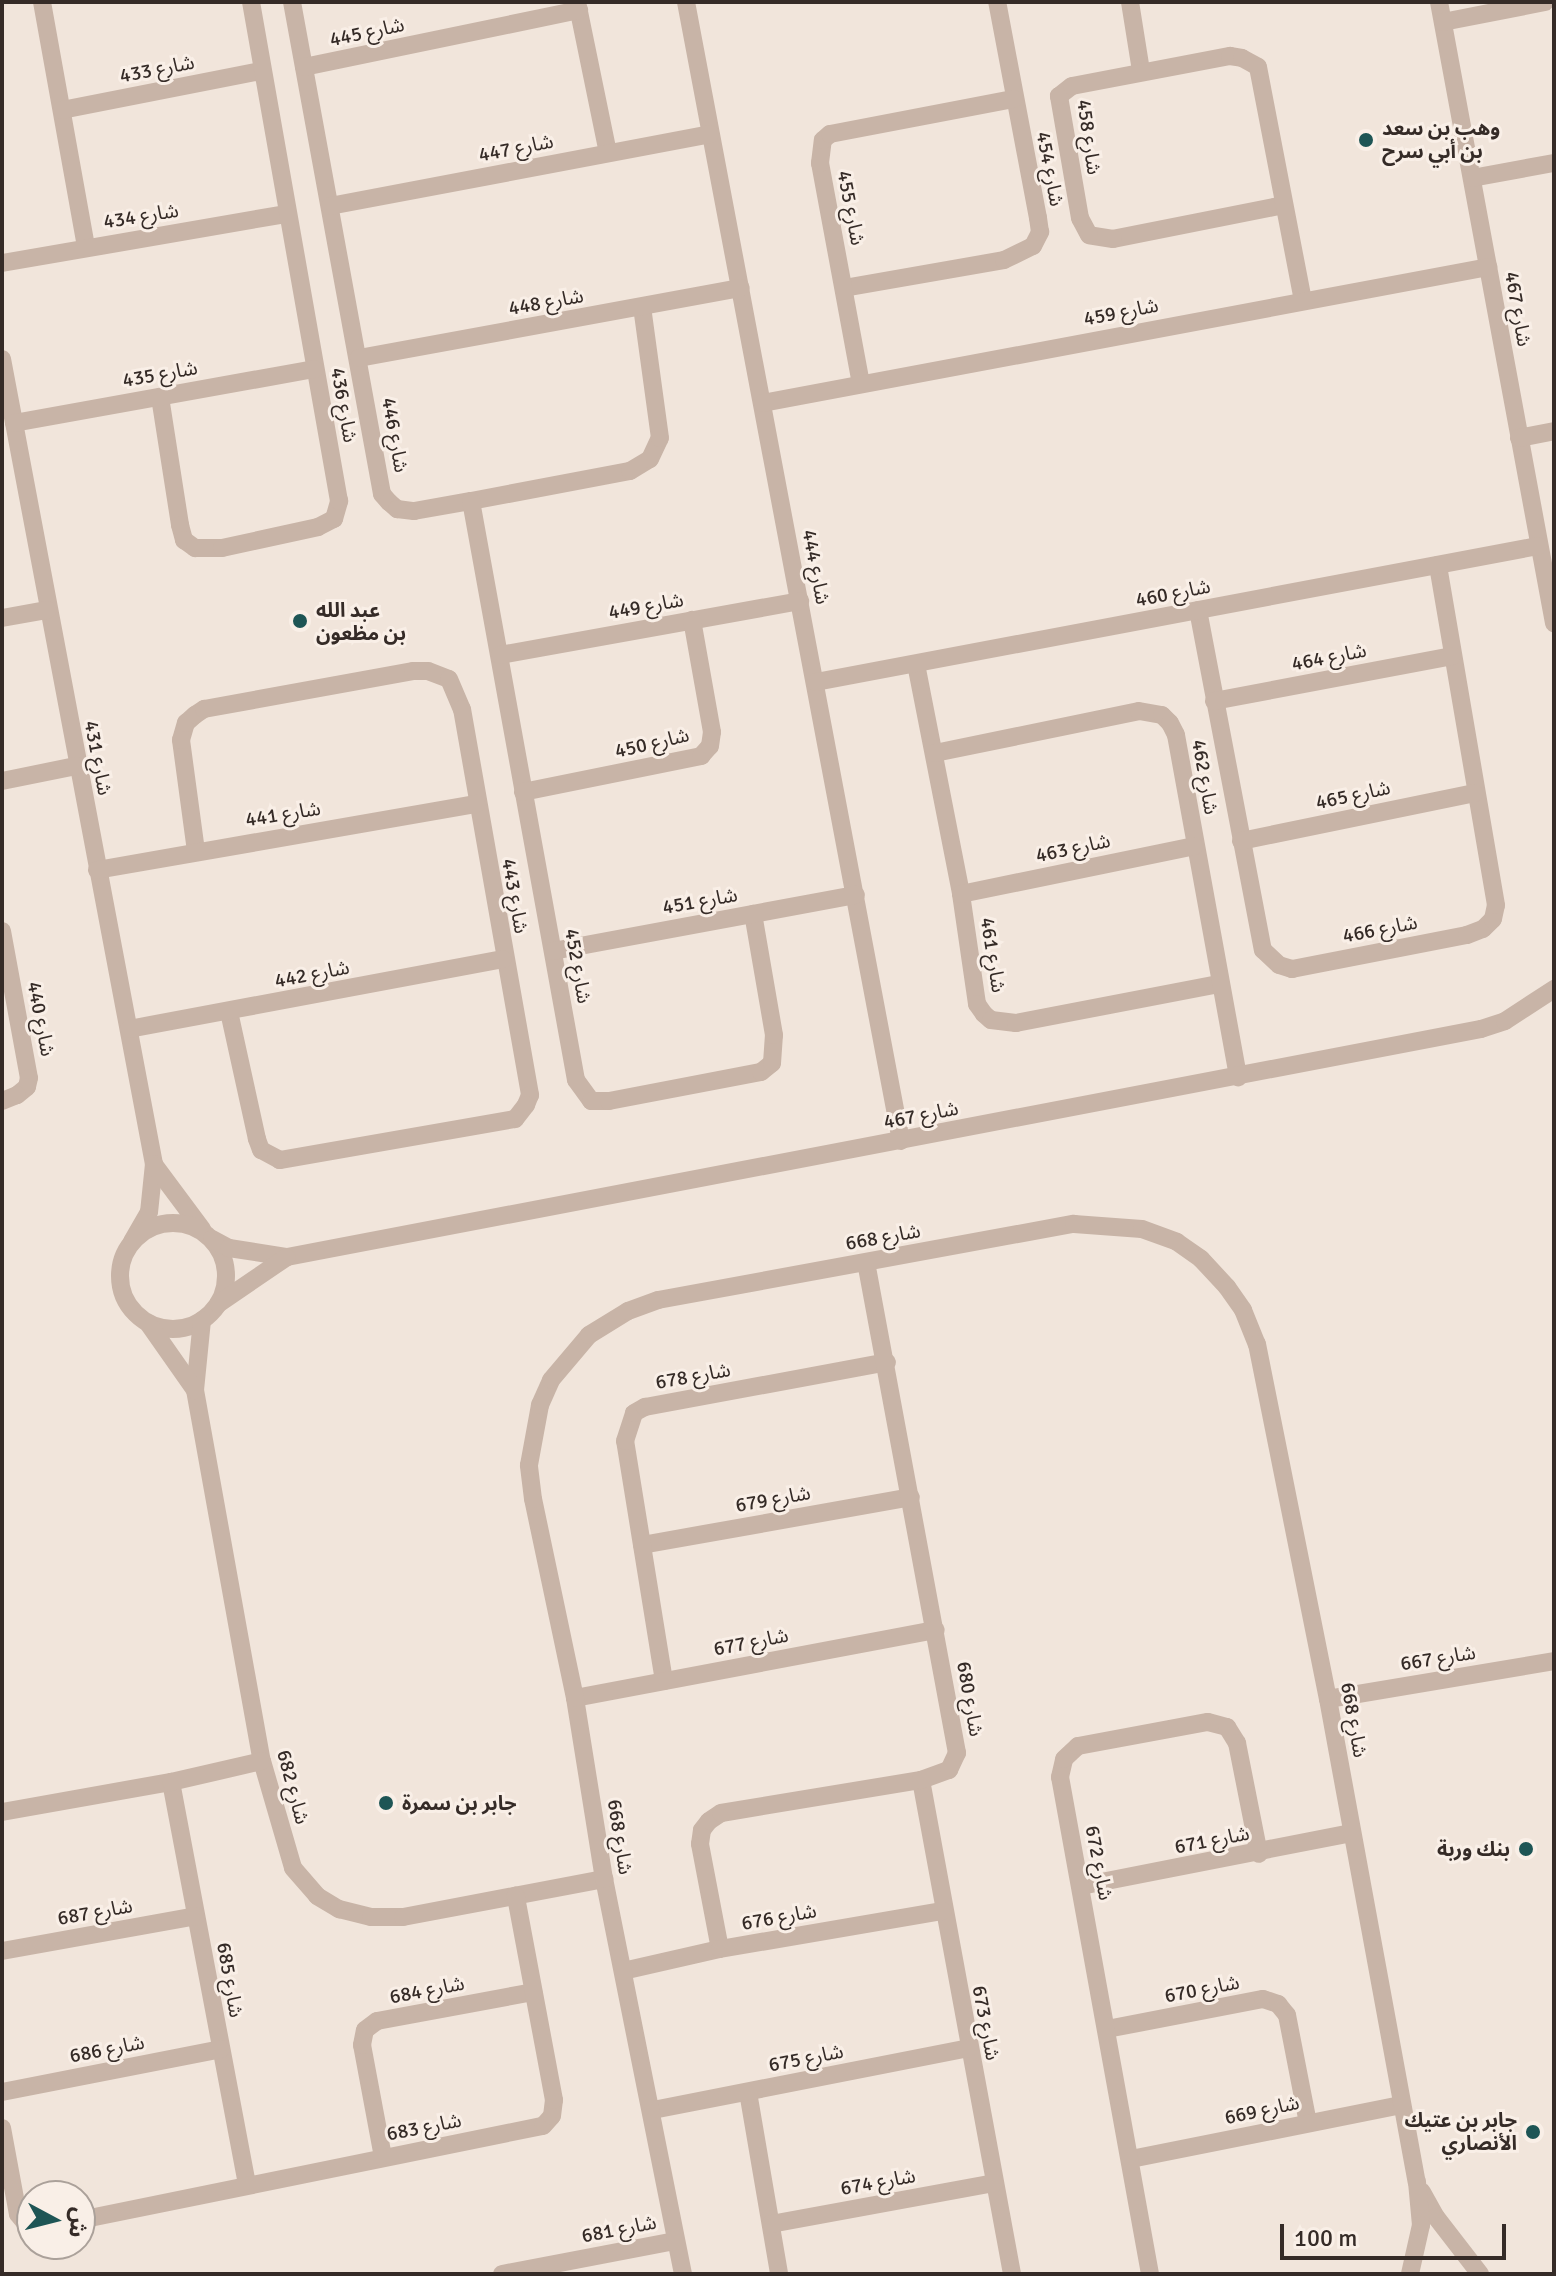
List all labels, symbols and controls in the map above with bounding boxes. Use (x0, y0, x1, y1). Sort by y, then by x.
street label: شارع 445 (327, 12, 407, 52)
street label: شارع 433 (118, 50, 196, 88)
street label: شارع 458 (1072, 98, 1106, 176)
place label: وهب بن سعد بن أبي سرح (1382, 116, 1500, 163)
street label: شارع 447 (477, 129, 555, 167)
street label: شارع 454 (1031, 130, 1069, 208)
marker: وهب بن سعد بن أبي سرح (1357, 131, 1375, 149)
street label: شارع 455 (832, 169, 870, 247)
street label: شارع 434 (102, 198, 180, 234)
street label: شارع 467 (1500, 270, 1536, 348)
street label: شارع 448 (507, 284, 585, 320)
street label: شارع 459 (1082, 293, 1160, 331)
street label: شارع 435 (121, 356, 199, 392)
street label: شارع 436 (326, 366, 362, 444)
street label: شارع 446 (377, 396, 413, 474)
street label: شارع 444 (797, 528, 835, 606)
street label: شارع 460 (1134, 574, 1212, 612)
street label: شارع 449 (607, 588, 685, 624)
place label: عبد الله بن مظعون (316, 598, 406, 645)
marker: عبد الله بن مظعون (291, 612, 309, 630)
street label: شارع 464 (1290, 638, 1368, 676)
street label: شارع 431 (79, 719, 117, 797)
street label: شارع 450 (612, 723, 692, 763)
street label: شارع 462 (1187, 738, 1223, 816)
street label: شارع 465 (1313, 775, 1393, 815)
street label: شارع 441 (244, 796, 322, 832)
street label: شارع 463 (1033, 828, 1113, 868)
street label: شارع 443 (497, 857, 533, 935)
street label: شارع 451 (661, 883, 739, 919)
street label: شارع 466 (1341, 910, 1419, 948)
street label: شارع 461 (975, 916, 1011, 994)
street label: شارع 452 (560, 927, 596, 1005)
street label: شارع 442 (273, 955, 351, 993)
street label: شارع 440 (22, 980, 60, 1058)
street label: شارع 467 (882, 1096, 960, 1134)
street label: شارع 668 (844, 1219, 922, 1255)
street label: شارع 678 (654, 1358, 732, 1394)
street label: شارع 679 (734, 1481, 812, 1517)
street label: شارع 677 (712, 1623, 790, 1661)
street label: شارع 667 (1399, 1640, 1477, 1676)
street label: شارع 680 (952, 1660, 988, 1738)
street label: شارع 668 (1336, 1681, 1372, 1759)
street label: شارع 682 (272, 1747, 314, 1827)
place label: جابر بن سمرة (402, 1791, 517, 1815)
marker: جابر بن سمرة (377, 1794, 395, 1812)
street label: شارع 668 (602, 1798, 638, 1876)
street label: شارع 671 (1173, 1821, 1251, 1859)
street label: شارع 672 (1080, 1824, 1118, 1902)
place label: بنك وربة (1437, 1837, 1510, 1861)
marker: بنك وربة (1517, 1840, 1535, 1858)
street label: شارع 687 (56, 1894, 134, 1930)
street label: شارع 676 (740, 1899, 818, 1935)
street label: شارع 685 (212, 1941, 248, 2019)
street label: شارع 670 (1163, 1970, 1241, 2008)
street label: شارع 684 (388, 1971, 466, 2009)
street label: شارع 673 (967, 1984, 1005, 2062)
street label: شارع 686 (68, 2030, 146, 2068)
street label: شارع 675 (767, 2039, 845, 2077)
street label: شارع 669 (1222, 2090, 1302, 2130)
street label: شارع 683 (385, 2108, 463, 2146)
place label: جابر بن عتيك الأنصاري (1405, 2108, 1517, 2155)
marker: جابر بن عتيك الأنصاري (1524, 2123, 1542, 2141)
street label: شارع 674 (839, 2164, 917, 2200)
north arrow (16, 2180, 96, 2260)
text: ش (63, 2206, 94, 2239)
scale bar (1284, 2208, 1510, 2258)
street label: شارع 681 (580, 2210, 658, 2248)
text: 100 m (1294, 2223, 1357, 2253)

